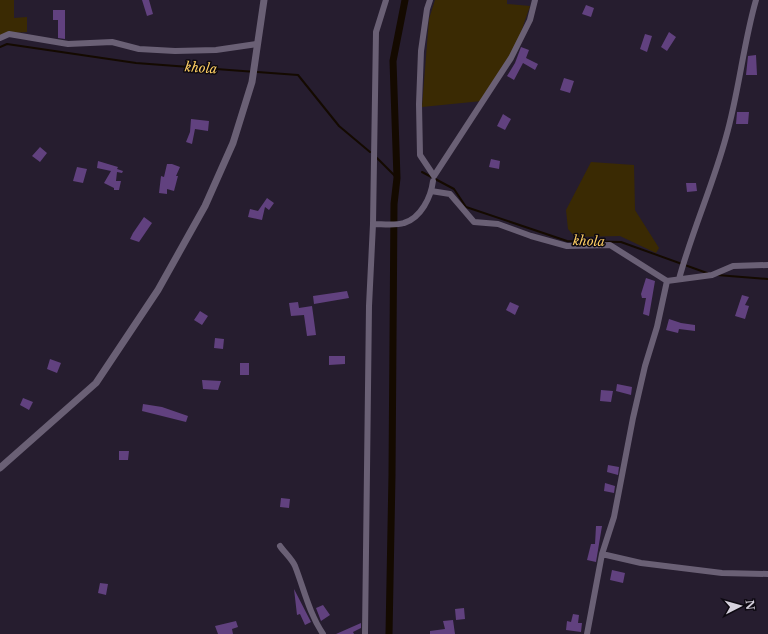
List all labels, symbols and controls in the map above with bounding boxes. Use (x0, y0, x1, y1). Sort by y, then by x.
water label: khola (183, 58, 218, 78)
water label: khola (572, 232, 605, 250)
north arrow (720, 586, 760, 626)
text: N (742, 599, 758, 611)

